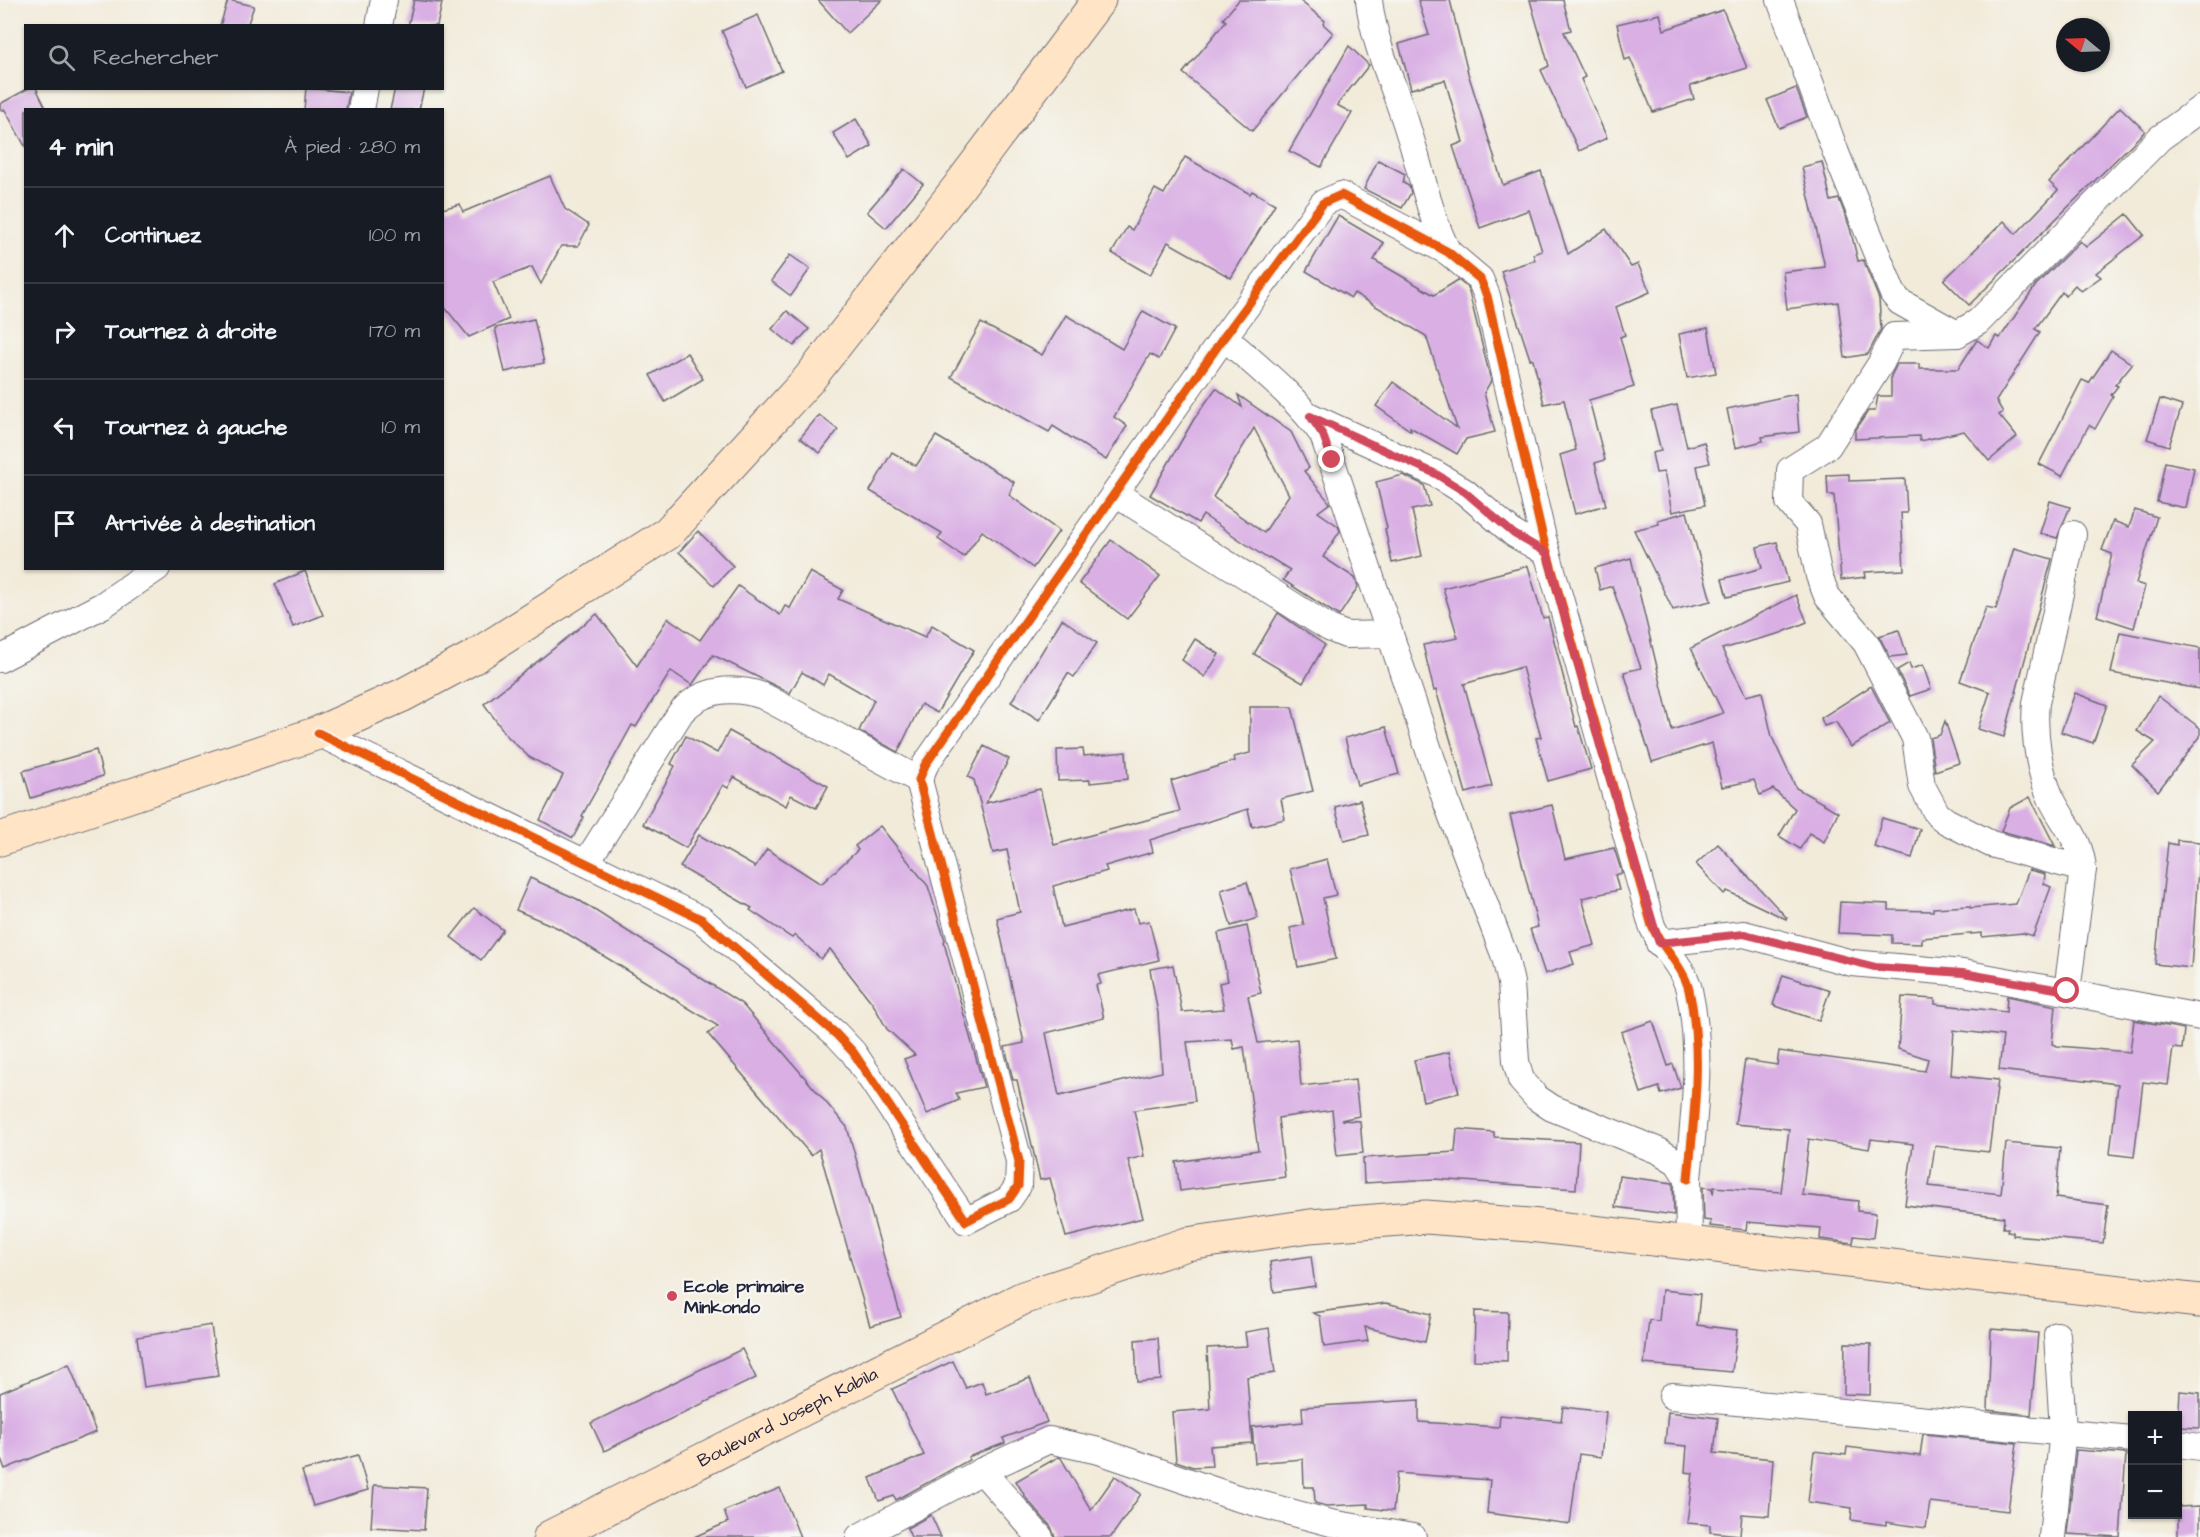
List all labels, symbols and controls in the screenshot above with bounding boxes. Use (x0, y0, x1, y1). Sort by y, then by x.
north arrow (2056, 18, 2110, 72)
search box (24, 24, 444, 90)
icon: search (45, 41, 78, 74)
text: Rechercher (93, 42, 218, 73)
text: 4 min (48, 129, 113, 165)
text: À pied · 280 m (285, 133, 420, 161)
icon: ahead (48, 219, 81, 252)
text: Continuez (105, 220, 201, 251)
text: 100 m (369, 221, 420, 249)
icon: right (48, 315, 81, 348)
text: Tournez à droite (105, 316, 277, 347)
text: 170 m (369, 317, 420, 345)
icon: left (48, 411, 81, 444)
text: Tournez à gauche (105, 412, 287, 443)
text: 10 m (381, 413, 420, 441)
route end (1318, 446, 1344, 472)
icon: arrive (48, 507, 81, 540)
text: Arrivée à destination (105, 508, 315, 539)
route start (2053, 977, 2079, 1003)
place label: Ecole primaire Minkondo (684, 1274, 804, 1320)
marker: Ecole primaire Minkondo (665, 1289, 679, 1303)
street label: Boulevard Joseph Kabila (693, 1361, 882, 1474)
map controls (2128, 1411, 2182, 1519)
button: + (2128, 1411, 2182, 1465)
button: − (2128, 1465, 2182, 1519)

